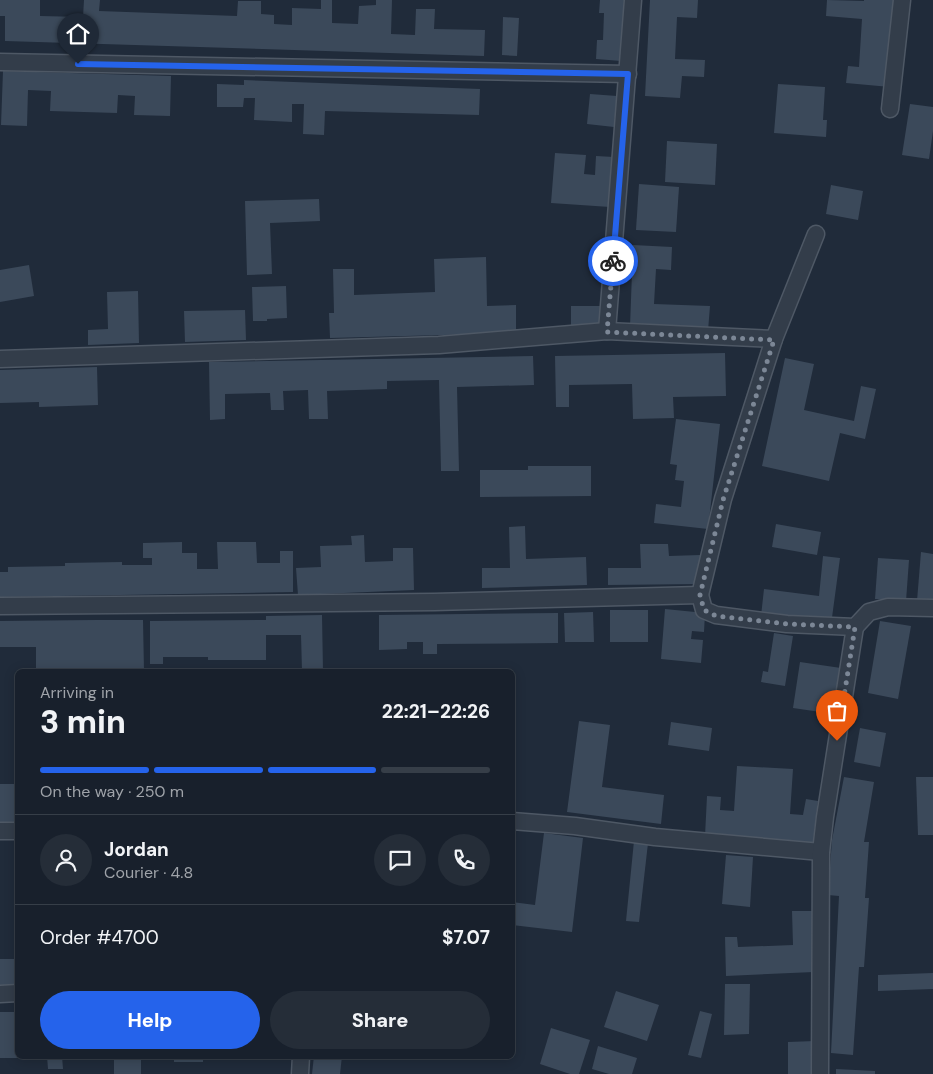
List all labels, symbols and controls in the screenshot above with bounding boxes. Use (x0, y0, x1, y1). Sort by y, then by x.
pin (57, 13, 99, 64)
icon: home (64, 20, 92, 48)
courier (588, 236, 638, 286)
icon: bike (599, 247, 627, 275)
text: Arriving in (40, 682, 114, 703)
pin (816, 690, 858, 741)
icon: bag (823, 697, 851, 725)
text: 22:21–22:26 (382, 699, 490, 724)
text: 3 min (40, 701, 126, 743)
text: On the way · 250 m (40, 781, 184, 802)
button: person (40, 834, 92, 886)
button: chat (374, 834, 426, 886)
button: phone (438, 834, 490, 886)
text: Jordan (104, 837, 169, 862)
text: Courier · 4.8 (104, 862, 193, 883)
text: Order #4700 (40, 925, 159, 950)
text: $7.07 (442, 925, 490, 950)
button: Help (40, 991, 260, 1049)
button: Share (270, 991, 490, 1049)

